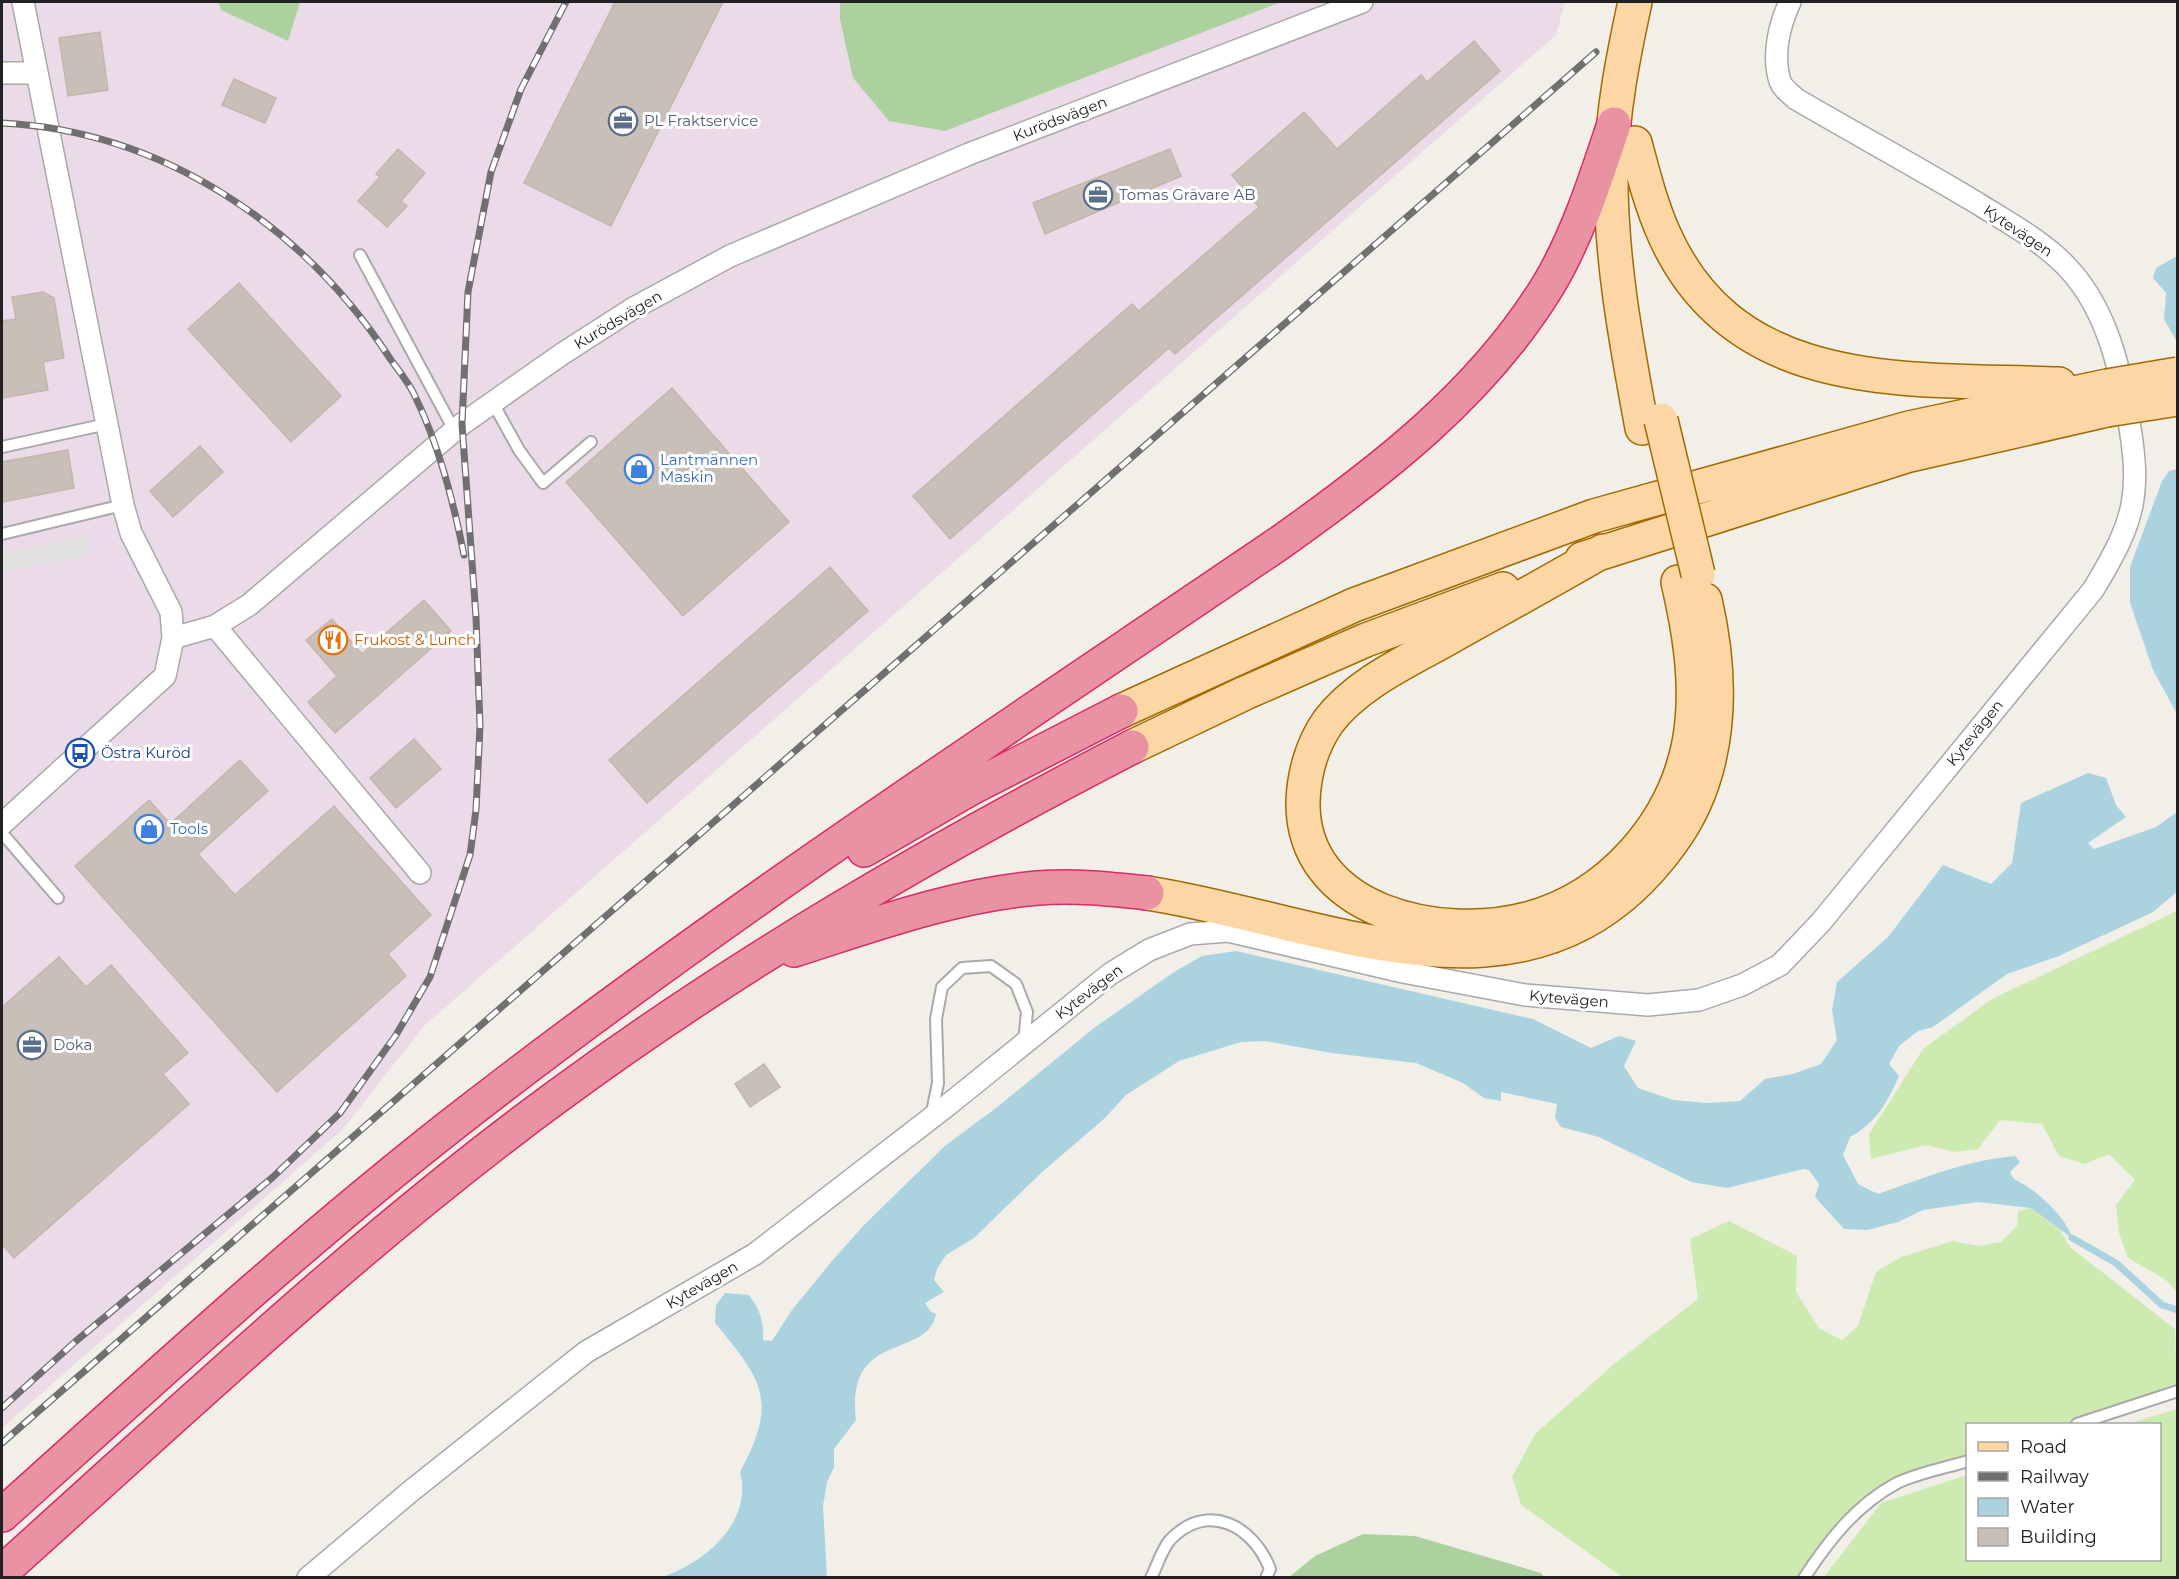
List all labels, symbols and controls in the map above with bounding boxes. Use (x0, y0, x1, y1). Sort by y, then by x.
street label: Kurödsvägen (1010, 92, 1110, 145)
office icon: PL Fraktservice (607, 105, 639, 137)
place label: PL Fraktservice (644, 111, 758, 130)
office icon: Tomas Grävare AB (1082, 179, 1114, 211)
place label: Tomas Grävare AB (1119, 185, 1255, 204)
street label: Kytevägen (1980, 200, 2057, 261)
street label: Kurödsvägen (570, 286, 665, 353)
place label: Lantmännen Maskin (660, 450, 758, 486)
shop icon: Lantmännen Maskin (623, 453, 655, 485)
restaurant icon: Frukost & Lunch (317, 624, 349, 656)
place label: Frukost & Lunch (354, 630, 476, 649)
street label: Kytevägen (1942, 696, 2007, 770)
bus stop icon: Östra Kuröd (64, 737, 96, 769)
place label: Östra Kuröd (101, 743, 191, 762)
shop icon: Tools (133, 813, 165, 845)
place label: Tools (170, 819, 208, 838)
street label: Kytevägen (1051, 960, 1126, 1023)
street label: Kytevägen (1528, 986, 1610, 1011)
office icon: Doka (16, 1029, 48, 1061)
place label: Doka (53, 1035, 92, 1054)
street label: Kytevägen (662, 1256, 741, 1313)
legend (1966, 1423, 2161, 1561)
text: Road (2020, 1436, 2067, 1458)
text: Railway (2020, 1466, 2089, 1488)
text: Water (2020, 1496, 2075, 1518)
text: Building (2020, 1526, 2097, 1548)

